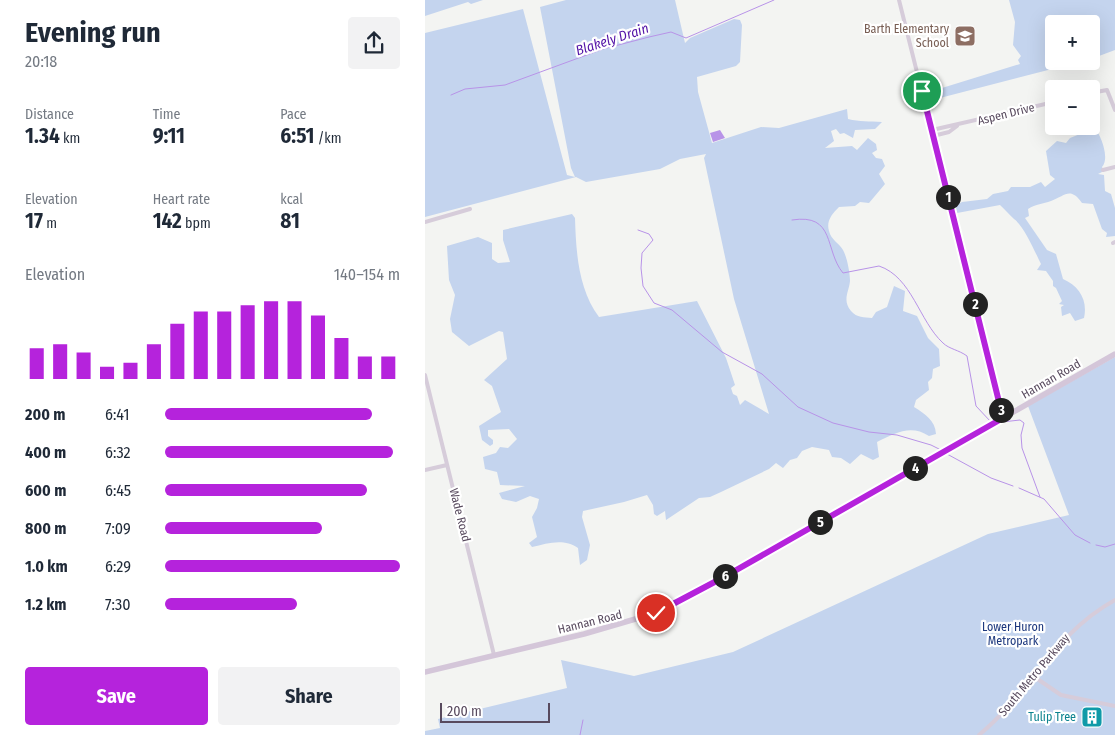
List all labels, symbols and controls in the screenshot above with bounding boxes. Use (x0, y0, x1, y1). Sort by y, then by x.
map controls (1045, 15, 1100, 135)
button: + (1045, 15, 1100, 70)
text: Evening run (25, 16, 161, 49)
button: share (348, 17, 400, 69)
water label: Blakely Drain (573, 20, 651, 59)
place label: Barth Elementary School (864, 22, 950, 50)
school or university icon: Barth Elementary School (953, 24, 977, 48)
text: 20:18 (25, 52, 57, 71)
pin (901, 70, 943, 112)
icon: arrive (908, 77, 936, 105)
button: − (1045, 80, 1100, 135)
street label: Aspen Drive (976, 100, 1036, 128)
text: Distance (25, 106, 74, 123)
text: Time (153, 106, 180, 123)
text: Pace (280, 106, 306, 123)
text: 1.34 (25, 123, 60, 149)
text: 9:11 (153, 123, 185, 149)
text: 6:51 (280, 123, 314, 149)
text: km (60, 130, 80, 147)
text: /km (314, 130, 342, 147)
pin: 1 (935, 184, 961, 210)
text: 1 (946, 189, 951, 206)
text: Elevation (25, 191, 78, 208)
text: Heart rate (153, 191, 210, 208)
text: kcal (280, 191, 303, 208)
text: 17 (25, 208, 43, 234)
text: 142 (153, 208, 182, 234)
text: 81 (280, 208, 300, 234)
text: m (43, 215, 57, 232)
text: bpm (182, 215, 211, 232)
text: Elevation (25, 265, 85, 284)
text: 140–154 m (334, 265, 400, 284)
pin: 2 (963, 292, 987, 316)
text: 2 (972, 296, 979, 313)
street label: Hannan Road (1019, 357, 1083, 401)
pin: 3 (989, 398, 1013, 422)
text: 3 (998, 402, 1005, 419)
text: 200 m (25, 405, 65, 424)
text: 6:41 (105, 405, 129, 424)
text: 400 m (25, 443, 66, 462)
text: 6:32 (105, 443, 131, 462)
pin: 4 (903, 456, 927, 480)
text: 4 (912, 460, 919, 477)
text: 600 m (25, 481, 66, 500)
text: 6:45 (105, 481, 131, 500)
street label: Wade Road (447, 487, 473, 543)
pin: 5 (807, 510, 833, 534)
text: 5 (817, 514, 824, 531)
text: 800 m (25, 519, 66, 538)
text: 7:09 (105, 519, 131, 538)
text: 1.0 km (25, 557, 68, 576)
text: 6:29 (105, 557, 131, 576)
pin: 6 (713, 564, 737, 588)
text: 6 (722, 568, 729, 585)
pin (635, 592, 677, 634)
text: 1.2 km (25, 595, 67, 614)
text: 7:30 (105, 595, 131, 614)
icon: check (642, 599, 670, 627)
street label: Hannan Road (556, 607, 624, 637)
park label: Lower Huron Metropark (982, 620, 1044, 648)
street label: South Metro Parkway (996, 631, 1073, 719)
button: Save (25, 667, 208, 725)
button: Share (218, 667, 400, 725)
scale bar (440, 700, 550, 723)
text: 200 m (447, 703, 482, 720)
building icon: Tulip Tree (1080, 705, 1104, 729)
place label: Tulip Tree (1028, 710, 1076, 724)

